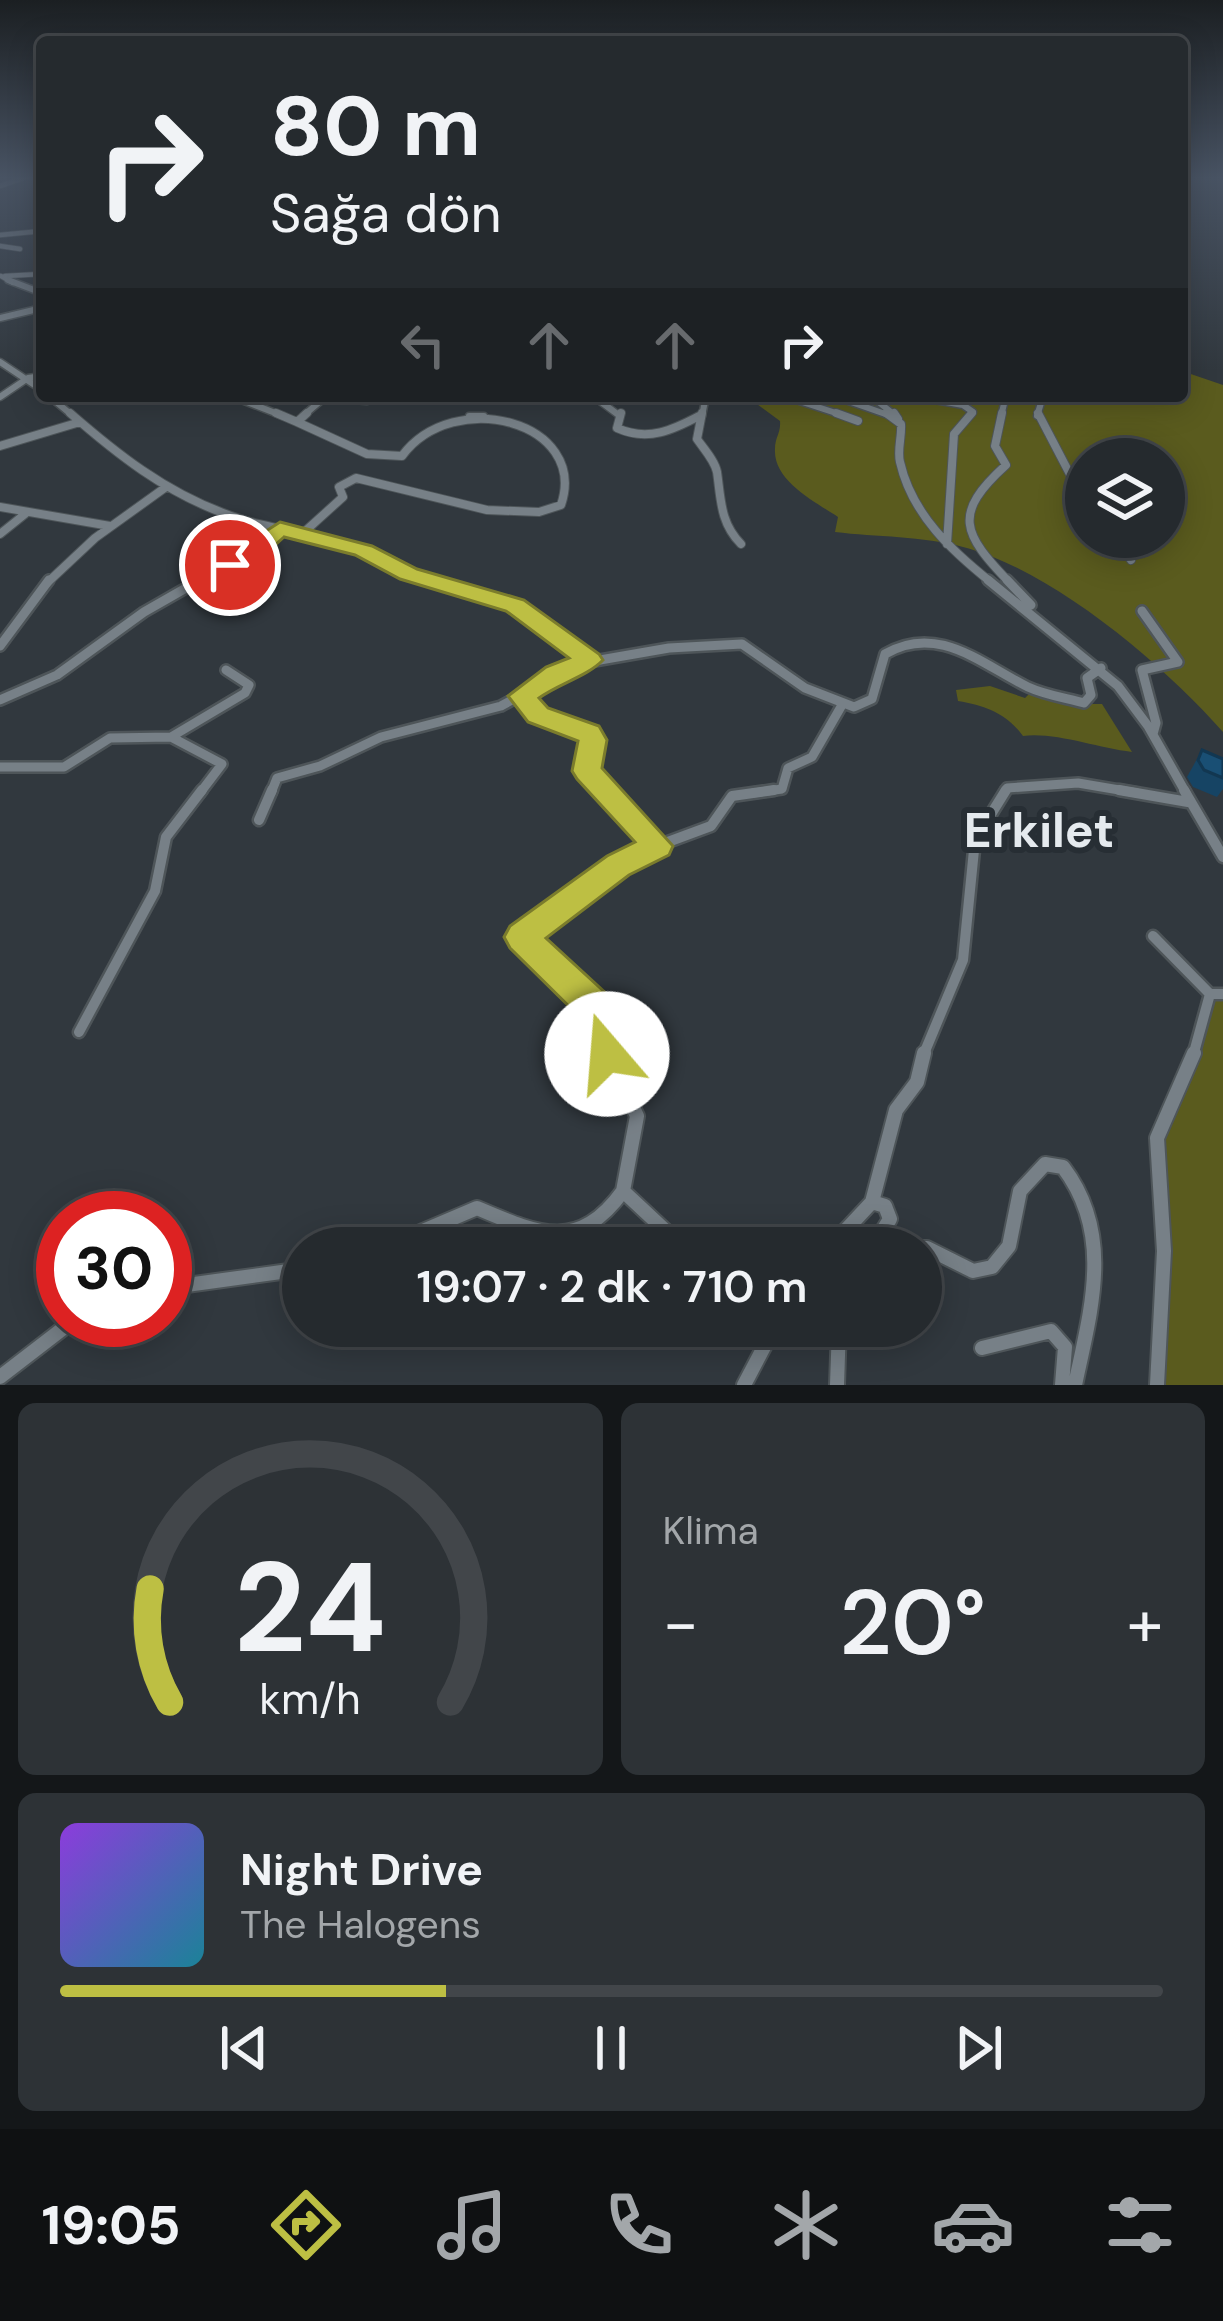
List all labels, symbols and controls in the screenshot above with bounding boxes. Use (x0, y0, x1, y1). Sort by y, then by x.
text: 80 m (270, 72, 481, 181)
icon: right (72, 84, 228, 240)
text: Sağa dön (270, 178, 501, 249)
icon: left (390, 312, 456, 378)
icon: ahead (516, 312, 582, 378)
icon: ahead (642, 312, 708, 378)
icon: right (768, 312, 834, 378)
map controls (1065, 438, 1185, 558)
button: layers (1065, 438, 1185, 558)
pin (179, 514, 281, 616)
icon: arrive (197, 532, 263, 598)
district label: Erkilet (964, 799, 1114, 862)
position arrow (544, 991, 670, 1117)
speed limit sign: 30 (36, 1191, 192, 1347)
text: 19:07 · 2 dk · 710 m (417, 1257, 807, 1316)
text: Klima (663, 1505, 759, 1556)
text: 24 (234, 1527, 386, 1690)
text: 20° (840, 1565, 986, 1682)
text: − (663, 1581, 699, 1666)
text: + (1127, 1581, 1163, 1666)
text: km/h (260, 1671, 361, 1727)
text: Night Drive (240, 1840, 483, 1899)
text: The Halogens (240, 1899, 481, 1950)
icon: previous (211, 2015, 277, 2081)
icon: pause (578, 2015, 644, 2081)
icon: next (946, 2015, 1012, 2081)
icon: directions (264, 2183, 348, 2267)
icon: music (430, 2183, 514, 2267)
icon: phone (597, 2183, 681, 2267)
icon: climate (764, 2183, 848, 2267)
icon: car (931, 2183, 1015, 2267)
icon: filters (1098, 2183, 1182, 2267)
text: 19:05 (41, 2190, 181, 2261)

